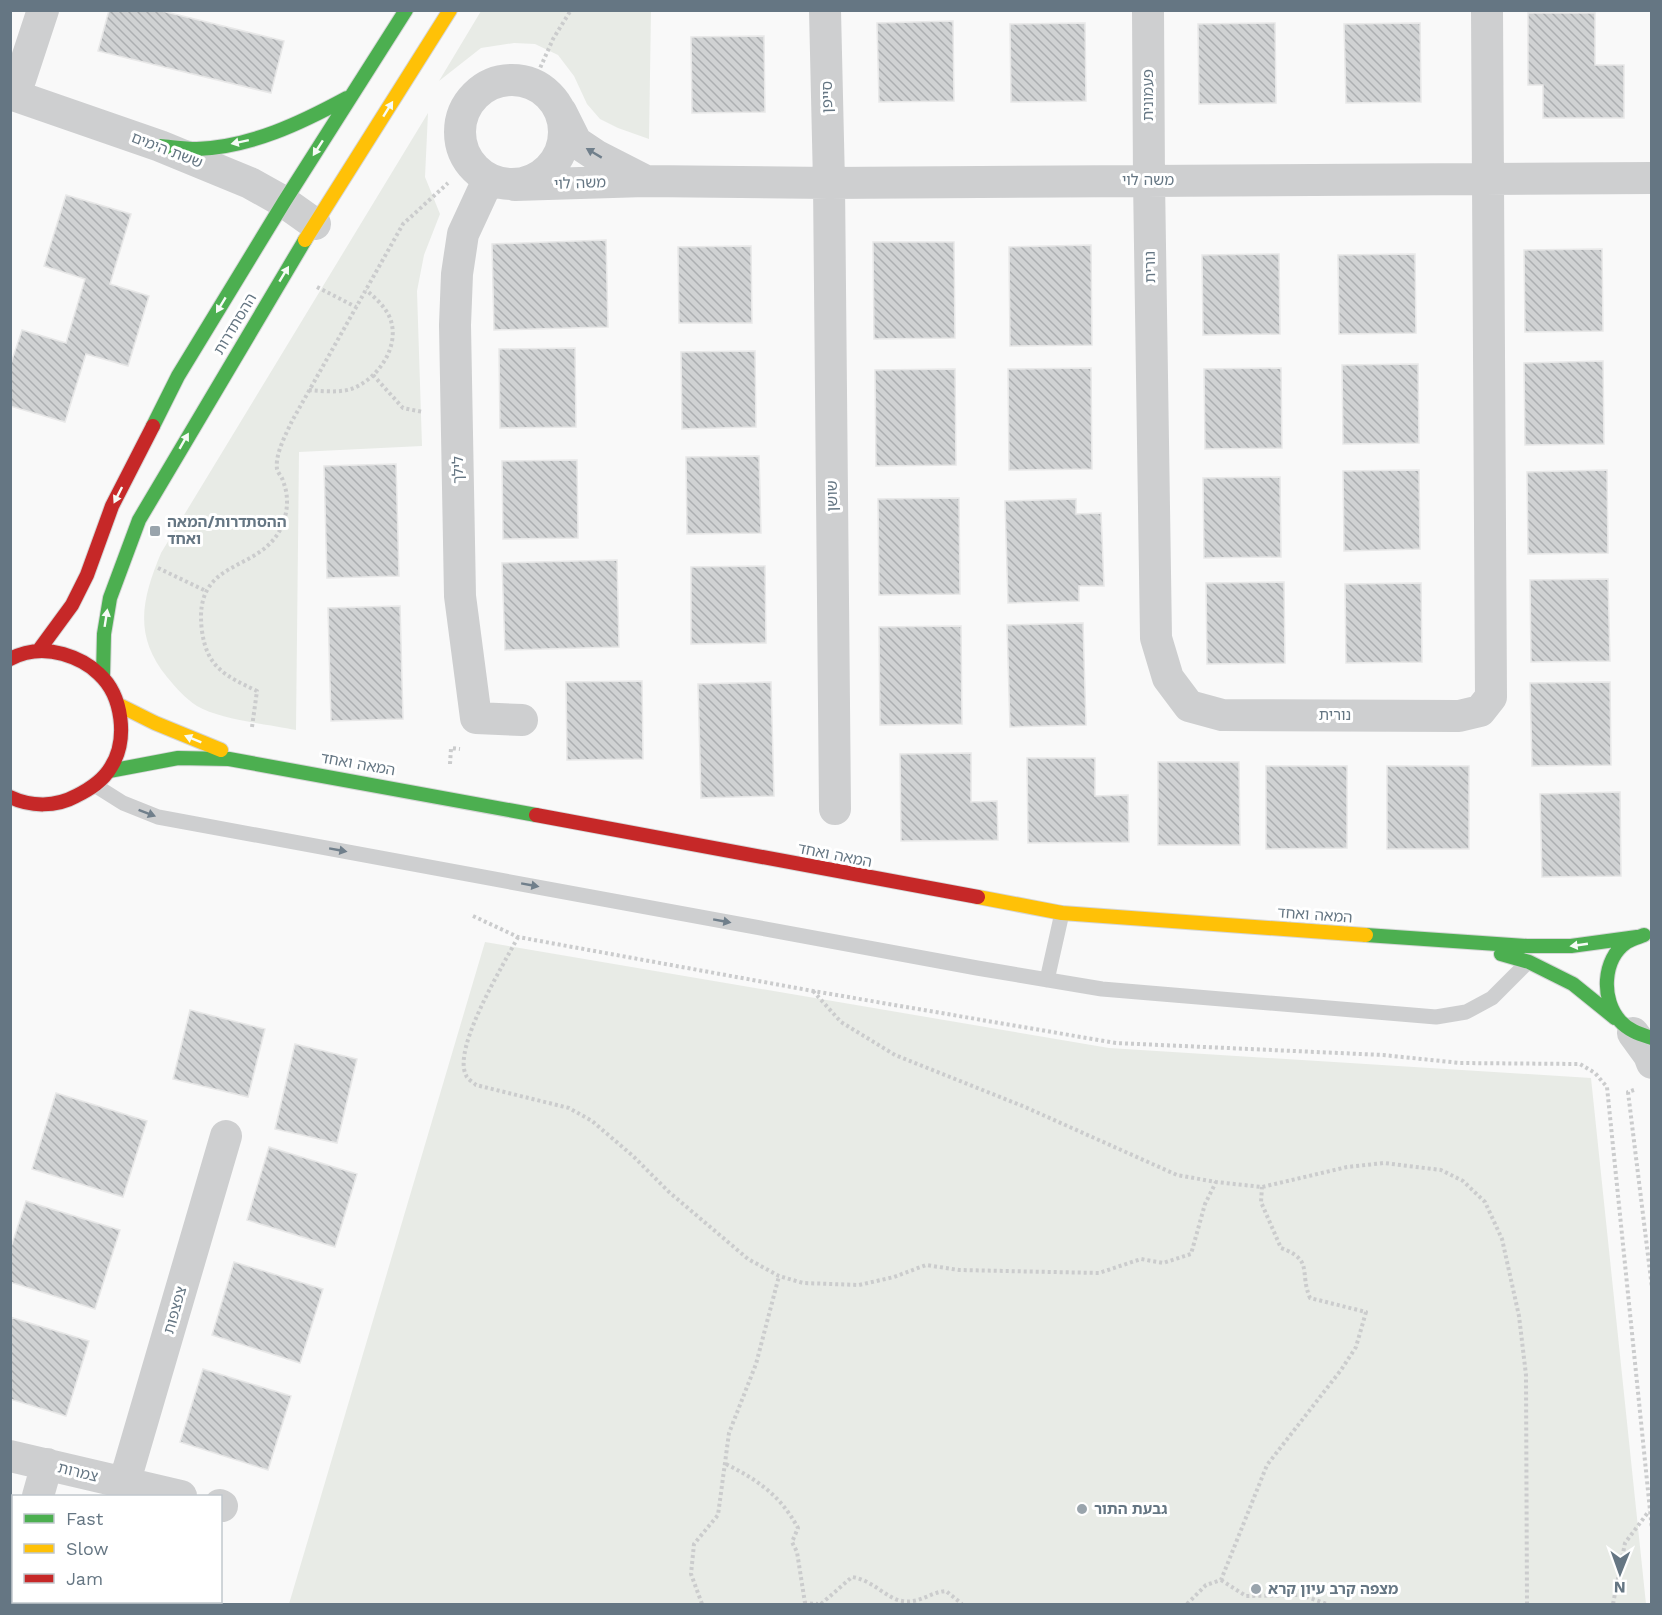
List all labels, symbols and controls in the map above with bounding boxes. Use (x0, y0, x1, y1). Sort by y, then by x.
street label: פעמונית (1139, 69, 1157, 121)
street label: סייפן (818, 81, 836, 113)
one-way arrow (382, 101, 393, 117)
street label: ששת הימים (129, 128, 205, 172)
one-way arrow (231, 138, 250, 147)
one-way arrow (312, 140, 323, 157)
one-way arrow (586, 148, 602, 159)
street label: משה לוי (1122, 171, 1174, 189)
street label: משה לוי (554, 173, 606, 193)
street label: נורית (1141, 251, 1159, 283)
one-way arrow (279, 266, 290, 282)
street label: ההסתדרות (210, 290, 260, 358)
one-way arrow (216, 297, 226, 314)
one-way arrow (179, 433, 190, 449)
street label: לילך (449, 456, 467, 484)
street label: שושן (823, 480, 841, 512)
one-way arrow (113, 486, 123, 504)
place label: ההסתדרות/המאה ואחד (167, 513, 287, 548)
marker: ההסתדרות/המאה ואחד (148, 524, 162, 538)
one-way arrow (102, 609, 111, 628)
street label: נורית (1319, 706, 1351, 724)
one-way arrow (184, 734, 202, 743)
street label: המאה ואחד (319, 749, 397, 779)
one-way arrow (138, 809, 156, 818)
street label: המאה ואחד (796, 839, 874, 871)
one-way arrow (329, 846, 348, 855)
one-way arrow (521, 881, 540, 890)
street label: המאה ואחד (1277, 903, 1353, 927)
one-way arrow (713, 917, 732, 926)
one-way arrow (1570, 940, 1589, 949)
street label: צפצפות (160, 1284, 190, 1336)
street label: צמרות (56, 1458, 100, 1486)
legend (12, 1495, 222, 1603)
place label: גבעת התור (1094, 1500, 1167, 1518)
marker: גבעת התור (1075, 1502, 1089, 1516)
text: Fast (66, 1508, 104, 1529)
text: Slow (66, 1538, 109, 1559)
north arrow (1590, 1543, 1650, 1603)
text: Jam (66, 1568, 103, 1589)
text: N (1614, 1578, 1626, 1597)
place label: מצפה קרב עיון קרא (1268, 1580, 1399, 1598)
marker: מצפה קרב עיון קרא (1249, 1582, 1263, 1596)

